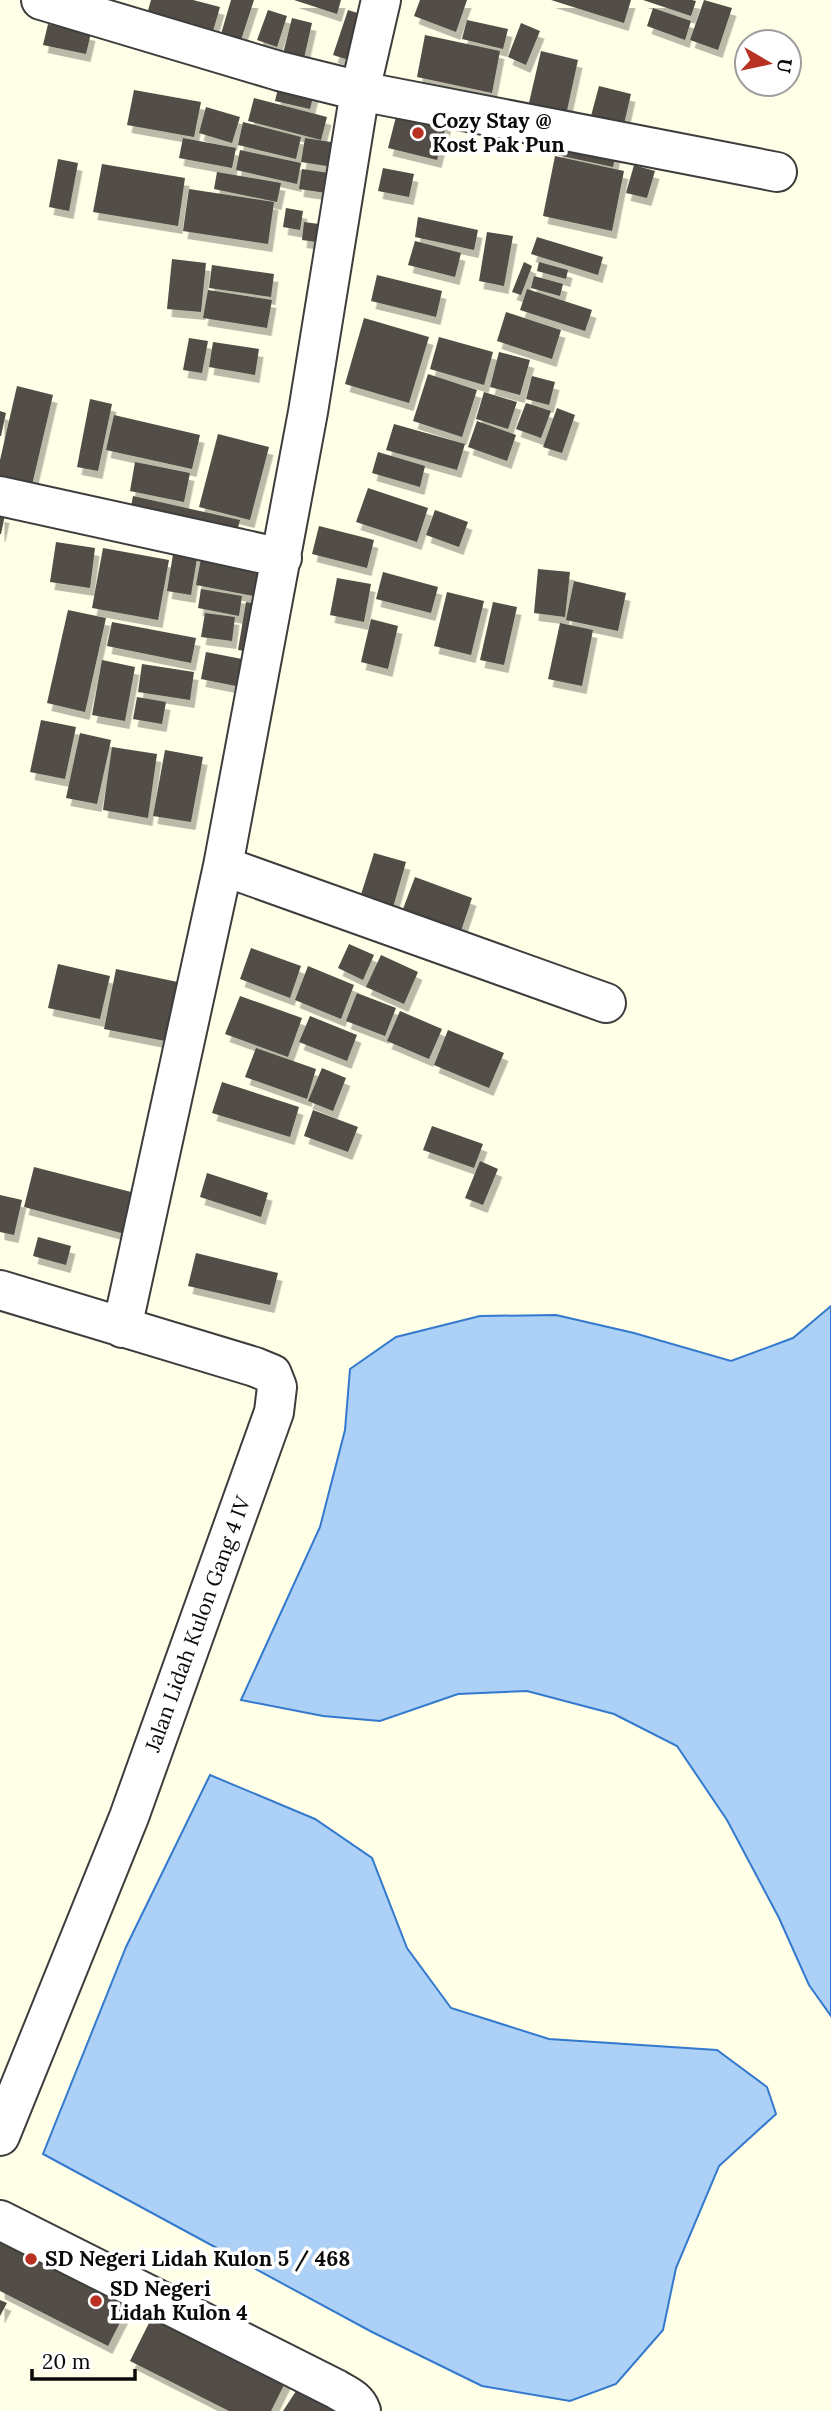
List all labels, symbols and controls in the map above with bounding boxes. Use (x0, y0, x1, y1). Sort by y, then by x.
north arrow (733, 28, 803, 98)
text: U (772, 57, 798, 75)
place label: Cozy Stay @ Kost Pak Pun (432, 107, 565, 158)
marker: Cozy Stay @ Kost Pak Pun (410, 125, 426, 141)
street label: Jalan Lidah Kulon Gang 4 IV (138, 1491, 257, 1756)
place label: SD Negeri Lidah Kulon 5 / 468 (45, 2245, 350, 2272)
marker: SD Negeri Lidah Kulon 5 / 468 (23, 2251, 39, 2267)
place label: SD Negeri Lidah Kulon 4 (110, 2275, 248, 2326)
marker: SD Negeri Lidah Kulon 4 (88, 2293, 104, 2309)
scale bar (32, 2338, 135, 2382)
text: 20 m (42, 2348, 91, 2375)

